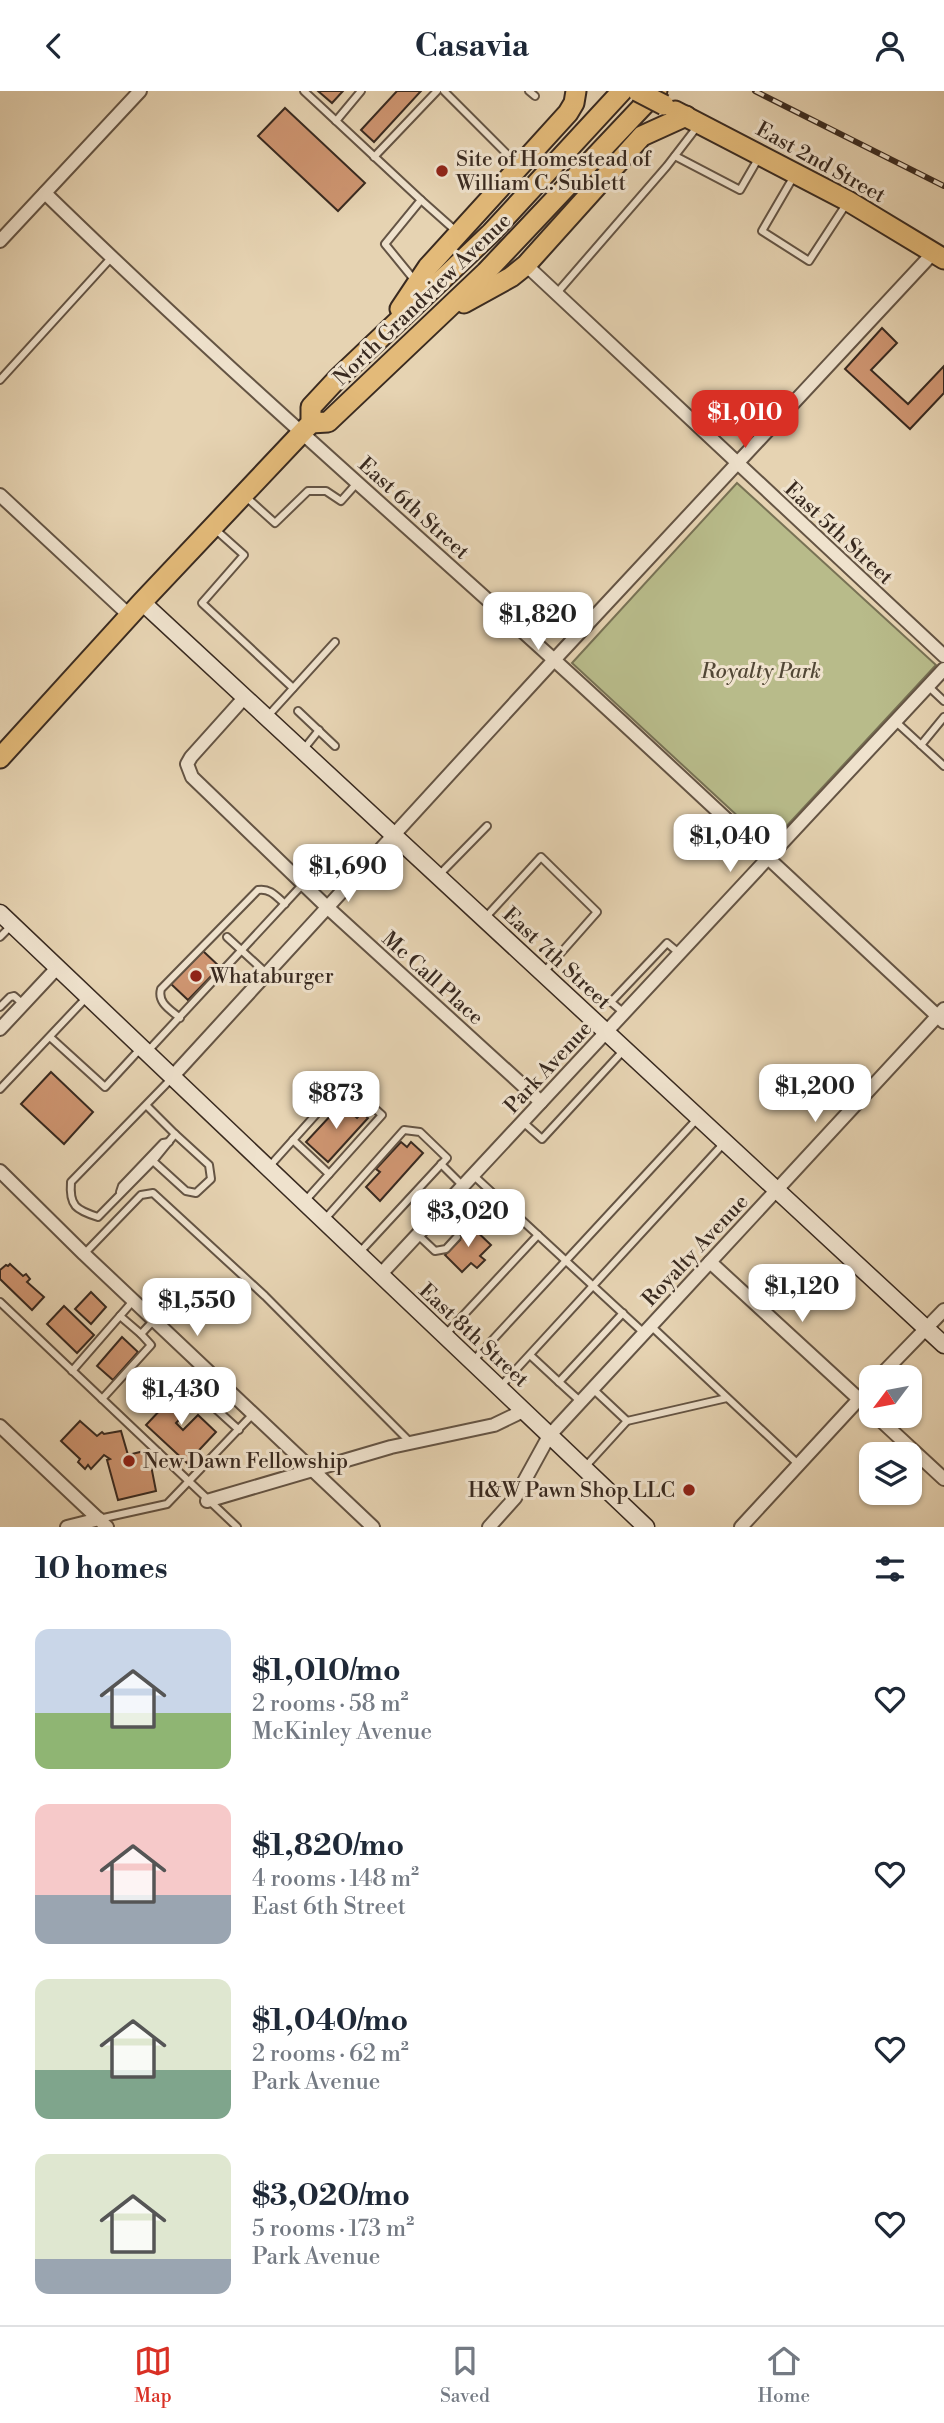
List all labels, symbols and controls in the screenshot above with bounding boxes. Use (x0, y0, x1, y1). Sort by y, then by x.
text: Casavia (415, 26, 529, 66)
icon: back (35, 27, 73, 65)
icon: person (871, 27, 909, 65)
street label: East 2nd Street (751, 117, 890, 209)
place label: Site of Homestead of William C. Sublett (455, 147, 653, 197)
marker: Site of Homestead of William C. Sublett (434, 163, 450, 179)
street label: North Grandview Avenue (328, 208, 517, 391)
pin: $1,010 (688, 391, 802, 450)
text: $1,010 (707, 399, 783, 427)
street label: East 6th Street (352, 452, 475, 566)
street label: East 5th Street (778, 477, 899, 591)
pin: $1,820 (481, 593, 595, 652)
text: $1,820 (499, 601, 577, 629)
park label: Royalty Park (700, 659, 821, 685)
pin: $1,040 (673, 815, 787, 874)
text: $1,040 (690, 823, 770, 851)
pin: $1,690 (291, 845, 405, 904)
text: $1,690 (309, 853, 387, 881)
street label: East 7th Street (497, 902, 616, 1016)
street label: Mc Call Place (376, 926, 488, 1031)
place label: Whataburger (209, 964, 334, 990)
marker: Whataburger (188, 968, 204, 984)
street label: Park Avenue (499, 1016, 598, 1119)
pin: $1,200 (758, 1065, 872, 1124)
pin: $873 (295, 1072, 377, 1131)
text: $1,200 (775, 1073, 855, 1101)
text: $873 (309, 1080, 364, 1108)
pin: $3,020 (411, 1189, 525, 1249)
street label: Royalty Avenue (637, 1189, 754, 1312)
text: $3,020 (427, 1198, 509, 1226)
pin: $1,120 (745, 1265, 859, 1324)
text: $1,120 (765, 1273, 839, 1301)
street label: East 8th Street (413, 1278, 534, 1394)
pin: $1,550 (140, 1279, 254, 1338)
text: $1,550 (158, 1287, 236, 1315)
north arrow (859, 1365, 922, 1428)
map controls (859, 1365, 922, 1505)
pin: $1,430 (124, 1367, 238, 1427)
text: $1,430 (142, 1376, 220, 1404)
button: layers (859, 1442, 922, 1505)
place label: New Dawn Fellowship (143, 1449, 348, 1475)
marker: New Dawn Fellowship (121, 1453, 137, 1469)
place label: H&W Pawn Shop LLC (468, 1478, 675, 1504)
marker: H&W Pawn Shop LLC (681, 1482, 697, 1498)
text: 10 homes (35, 1550, 168, 1588)
icon: filters (871, 1550, 909, 1588)
text: $1,010/mo (252, 1652, 401, 1690)
icon: home (91, 1657, 175, 1741)
icon: heart (871, 1680, 909, 1718)
text: 2 rooms · 58 m² (252, 1690, 409, 1718)
text: McKinley Avenue (252, 1718, 432, 1746)
text: $1,820/mo (252, 1827, 404, 1865)
icon: home (91, 1832, 175, 1916)
icon: heart (871, 1855, 909, 1893)
text: 4 rooms · 148 m² (252, 1865, 419, 1893)
text: East 6th Street (252, 1893, 406, 1921)
text: $1,040/mo (252, 2002, 408, 2040)
icon: home (91, 2007, 175, 2091)
icon: heart (871, 2030, 909, 2068)
text: 2 rooms · 62 m² (252, 2040, 409, 2068)
text: Park Avenue (252, 2068, 380, 2096)
text: $3,020/mo (252, 2177, 410, 2215)
icon: home (91, 2182, 175, 2266)
icon: heart (871, 2205, 909, 2243)
text: 5 rooms · 173 m² (252, 2215, 414, 2243)
text: Park Avenue (252, 2243, 380, 2271)
tab: Map (134, 2342, 172, 2408)
tab: Saved (440, 2342, 490, 2408)
tab: Home (758, 2342, 810, 2408)

